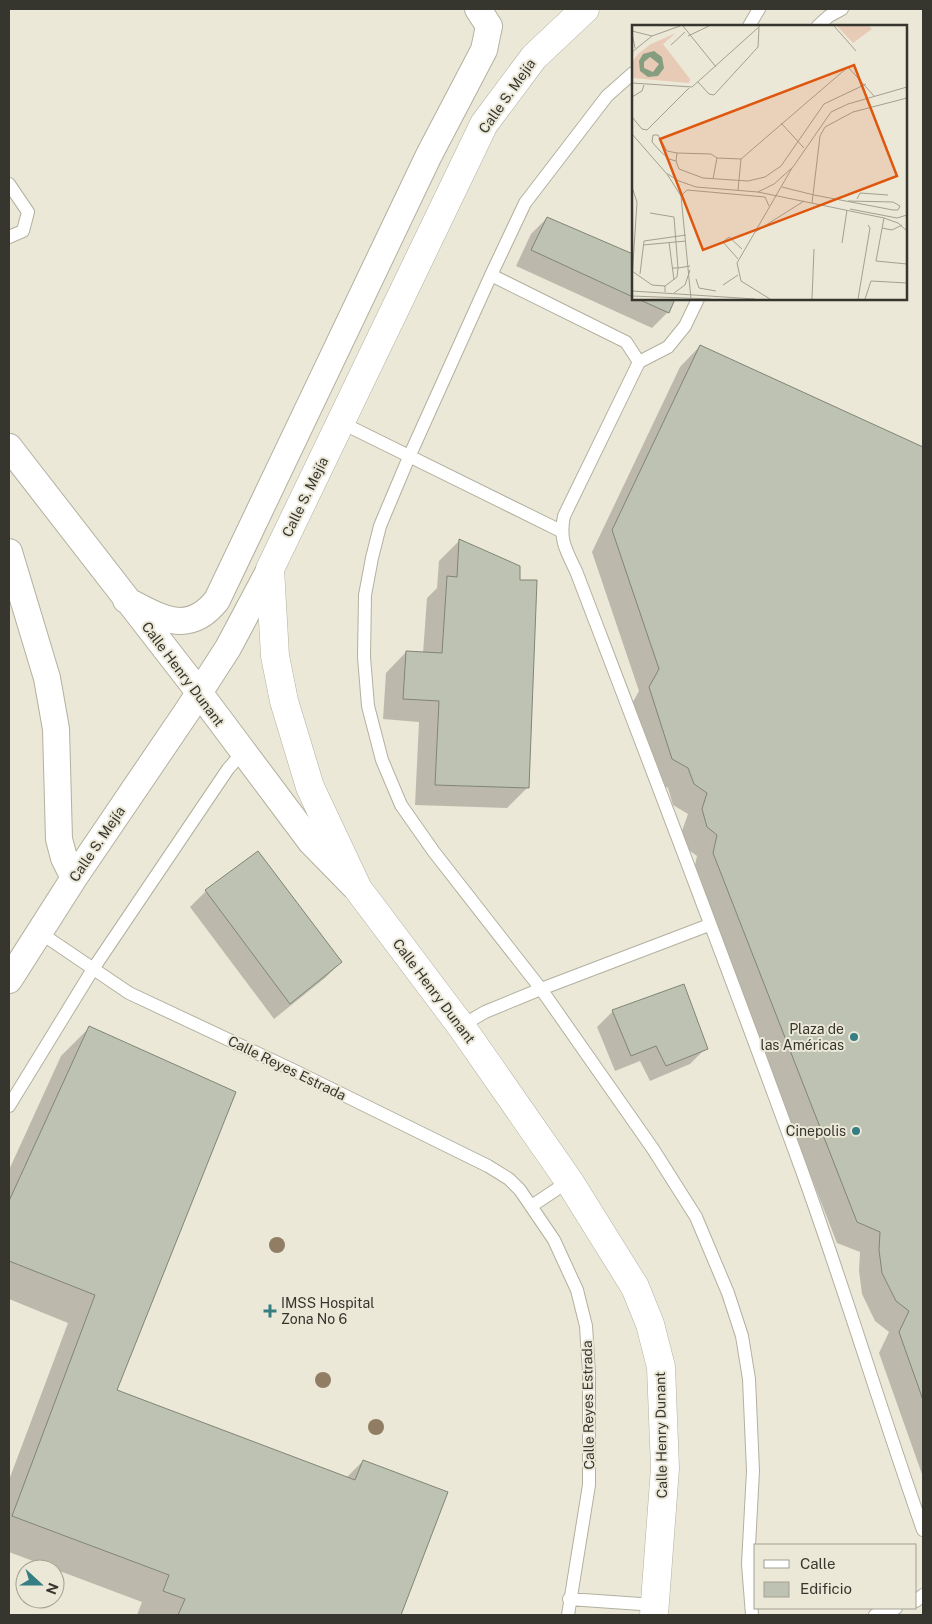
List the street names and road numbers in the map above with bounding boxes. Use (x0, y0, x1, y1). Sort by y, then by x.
street label: Calle S. Mejía (475, 56, 539, 136)
street label: Calle S. Mejía (279, 454, 331, 540)
street label: Calle Henry Dunant (139, 619, 227, 729)
street label: Calle S. Mejía (66, 803, 128, 885)
street label: Calle Henry Dunant (390, 936, 478, 1046)
street label: Calle Reyes Estrada (225, 1032, 349, 1104)
street label: Calle Reyes Estrada (579, 1340, 597, 1470)
street label: Calle Henry Dunant (652, 1372, 670, 1498)

